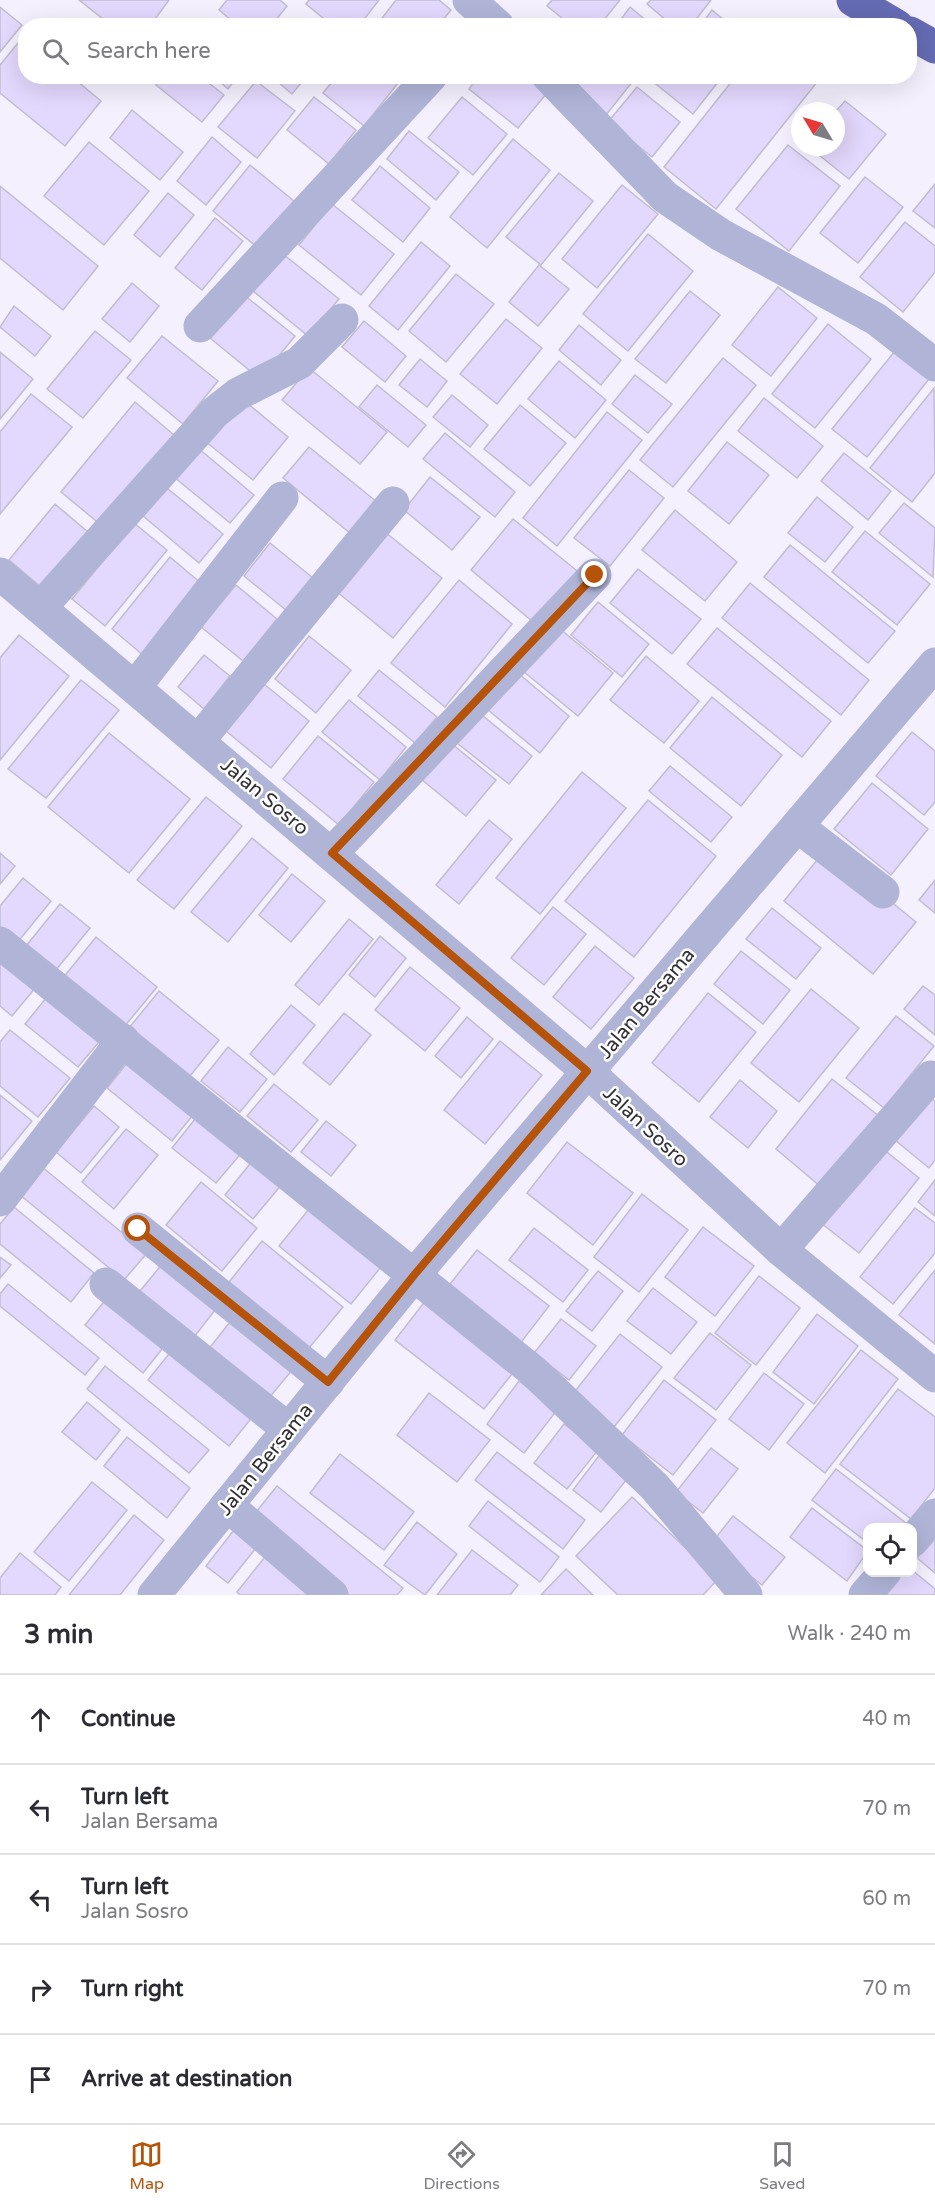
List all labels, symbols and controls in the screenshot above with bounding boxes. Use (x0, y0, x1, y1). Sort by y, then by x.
search box (18, 18, 917, 84)
icon: search (39, 35, 72, 68)
text: Search here (87, 38, 211, 64)
north arrow (791, 102, 845, 156)
route end (581, 561, 607, 587)
street label: Jalan Sosro (215, 753, 313, 841)
street label: Jalan Bersama (593, 943, 700, 1064)
street label: Jalan Sosro (598, 1081, 693, 1172)
route start (124, 1215, 150, 1241)
street label: Jalan Bersama (213, 1399, 318, 1521)
map controls (863, 1523, 917, 1577)
button: locate (863, 1523, 917, 1577)
text: 3 min (24, 1619, 93, 1650)
text: Walk · 240 m (788, 1622, 911, 1646)
icon: ahead (24, 1703, 57, 1736)
text: Continue (81, 1706, 176, 1732)
text: 40 m (862, 1707, 911, 1731)
text: Turn left (81, 1784, 169, 1810)
icon: left (24, 1793, 57, 1826)
text: 70 m (862, 1797, 911, 1821)
text: Jalan Bersama (81, 1810, 218, 1834)
text: Turn left (81, 1874, 169, 1900)
icon: left (24, 1883, 57, 1916)
text: 60 m (862, 1887, 911, 1911)
text: Jalan Sosro (81, 1900, 189, 1924)
icon: right (24, 1973, 57, 2006)
text: Turn right (81, 1976, 183, 2002)
text: 70 m (862, 1977, 911, 2001)
icon: arrive (24, 2063, 57, 2096)
text: Arrive at destination (81, 2066, 292, 2092)
tab: Map (130, 2138, 164, 2194)
tab: Directions (423, 2138, 500, 2194)
tab: Saved (759, 2138, 805, 2194)

